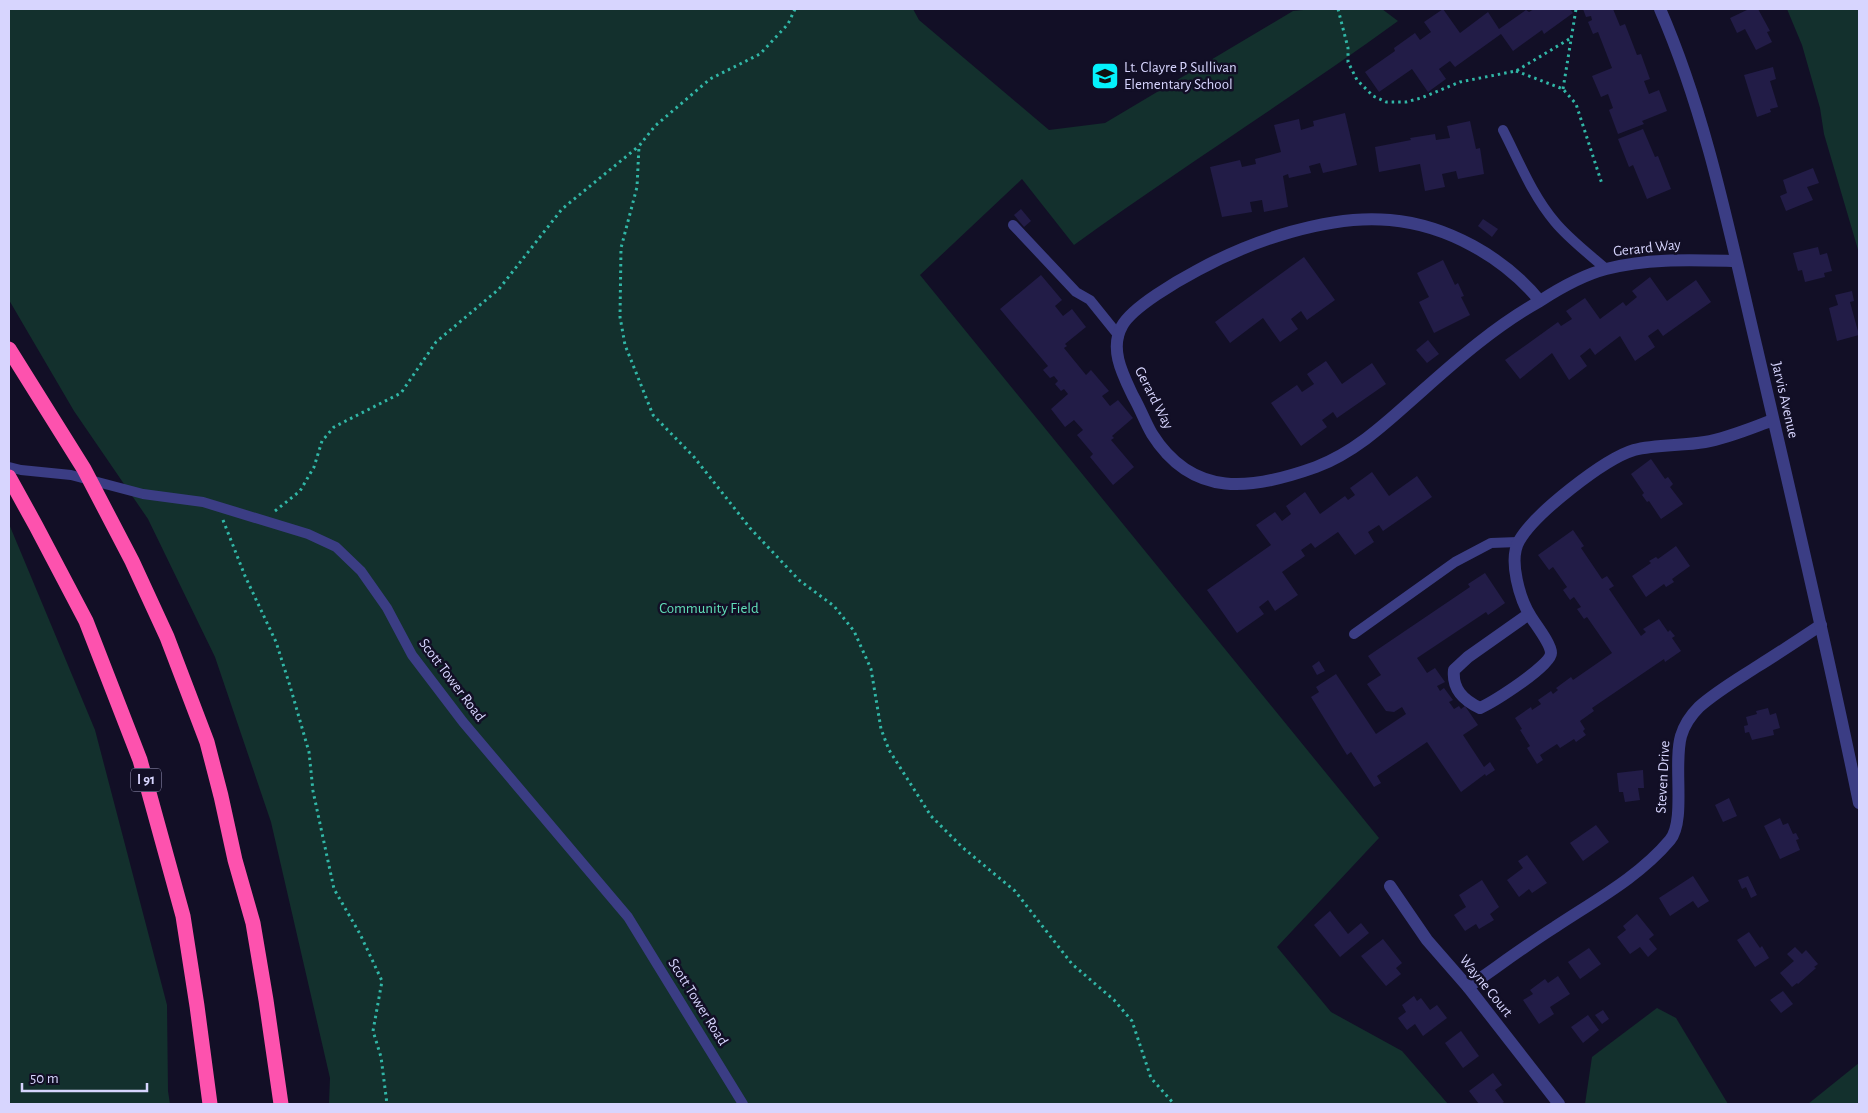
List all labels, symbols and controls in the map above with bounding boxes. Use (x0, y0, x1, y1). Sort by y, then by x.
place label: Lt. Clayre P. Sullivan Elementary School (1124, 60, 1237, 92)
school or university icon: Lt. Clayre P. Sullivan Elementary School (1090, 61, 1120, 91)
street label: Gerard Way (1612, 237, 1682, 259)
street label: Jarvis Avenue (1769, 360, 1801, 440)
street label: Gerard Way (1132, 364, 1176, 432)
park label: Community Field (659, 601, 759, 616)
street label: Scott Tower Road (416, 636, 488, 724)
street label: Steven Drive (1654, 740, 1672, 814)
road number: I 91 (131, 768, 161, 792)
street label: Wayne Court (1457, 952, 1516, 1020)
street label: Scott Tower Road (665, 956, 731, 1048)
scale bar (22, 1060, 148, 1092)
text: 50 m (30, 1071, 59, 1086)

